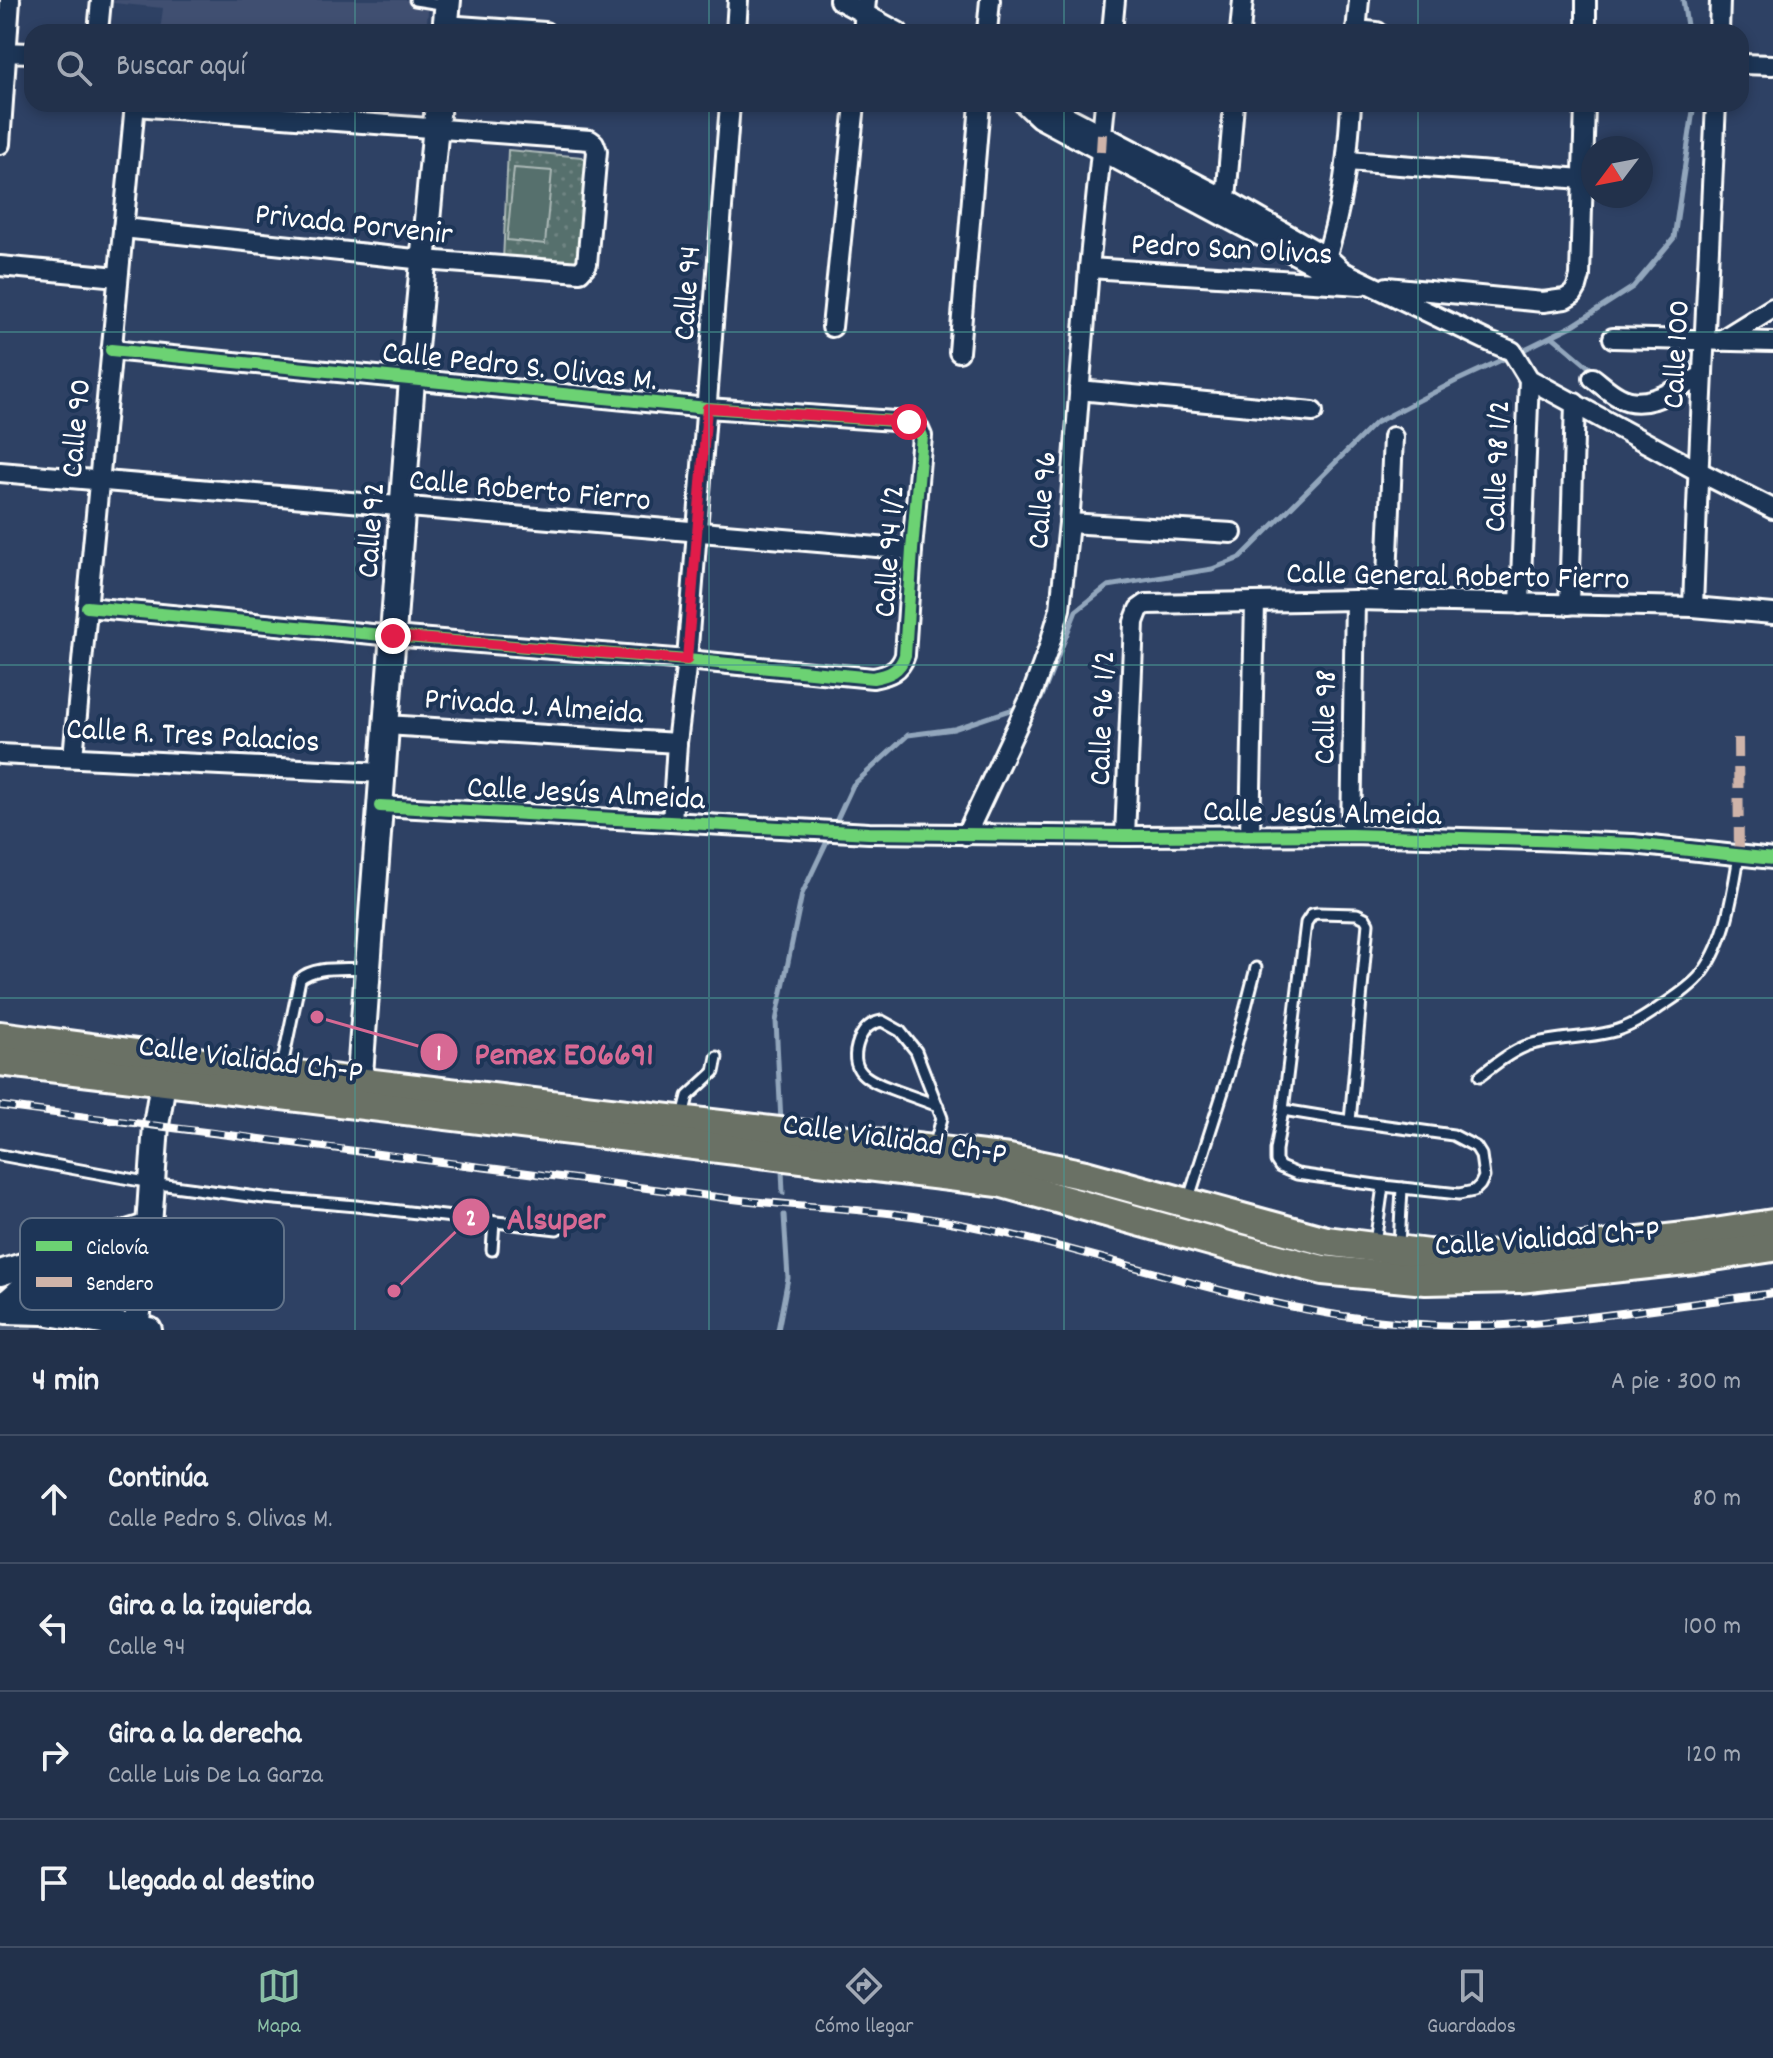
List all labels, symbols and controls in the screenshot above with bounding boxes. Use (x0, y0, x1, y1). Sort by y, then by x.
search box (24, 24, 1749, 112)
icon: search (52, 46, 96, 90)
text: Buscar aquí (116, 47, 246, 90)
north arrow (1581, 136, 1653, 208)
street label: Privada Porvenir (252, 194, 455, 260)
street label: Pedro San Olivas (1130, 224, 1334, 280)
street label: Calle 94 (664, 244, 716, 343)
street label: Calle 100 (1653, 298, 1705, 410)
street label: Calle Pedro S. Olivas M. (380, 332, 659, 406)
street label: Calle 90 (52, 377, 106, 480)
street label: Calle 98 1/2 (1475, 399, 1525, 533)
route start (891, 404, 927, 440)
street label: Calle 96 (1018, 450, 1072, 551)
street label: Calle Roberto Fierro (407, 459, 652, 526)
street label: Calle 92 (348, 481, 400, 580)
street label: Calle 94 1/2 (864, 483, 920, 619)
street label: Calle General Roberto Fierro (1286, 553, 1630, 605)
route end (375, 618, 411, 654)
street label: Calle 96 1/2 (1080, 650, 1130, 787)
street label: Calle 98 (1304, 669, 1352, 765)
street label: Privada J. Almeida (423, 678, 646, 740)
street label: Calle R. Tres Palacios (65, 708, 321, 768)
street label: Calle Jesús Almeida (466, 767, 707, 825)
street label: Calle Jesús Almeida (1202, 791, 1442, 841)
callout: Pemex E06691 (419, 1023, 670, 1081)
street label: Calle Vialidad Ch-P (136, 1025, 365, 1099)
text: Pemex E06691 (474, 1033, 654, 1082)
text: 1 (436, 1038, 442, 1072)
street label: Calle Vialidad Ch-P (779, 1103, 1009, 1180)
callout: Alsuper (451, 1188, 621, 1246)
text: Alsuper (507, 1198, 606, 1247)
text: 2 (466, 1203, 476, 1237)
street label: Calle Vialidad Ch-P (1433, 1210, 1661, 1272)
legend (20, 1218, 284, 1310)
text: Ciclovía (86, 1234, 149, 1265)
text: Sendero (86, 1270, 154, 1301)
text: 4 min (32, 1358, 99, 1407)
text: A pie · 300 m (1611, 1364, 1741, 1401)
text: Continúa (108, 1459, 207, 1502)
icon: ahead (32, 1477, 76, 1521)
text: 80 m (1693, 1481, 1741, 1518)
text: Calle Pedro S. Olivas M. (108, 1502, 333, 1539)
text: Gira a la izquierda (108, 1587, 311, 1630)
icon: left (32, 1605, 76, 1649)
text: 100 m (1683, 1609, 1741, 1646)
text: Calle 94 (108, 1630, 186, 1667)
text: Gira a la derecha (108, 1715, 301, 1758)
icon: right (32, 1733, 76, 1777)
text: 120 m (1686, 1737, 1741, 1774)
text: Calle Luis De La Garza (108, 1758, 323, 1795)
icon: arrive (32, 1861, 76, 1905)
text: Llegada al destino (108, 1862, 315, 1905)
tab: Mapa (257, 1964, 301, 2043)
tab: Cómo llegar (815, 1964, 913, 2043)
tab: Guardados (1427, 1964, 1516, 2043)

